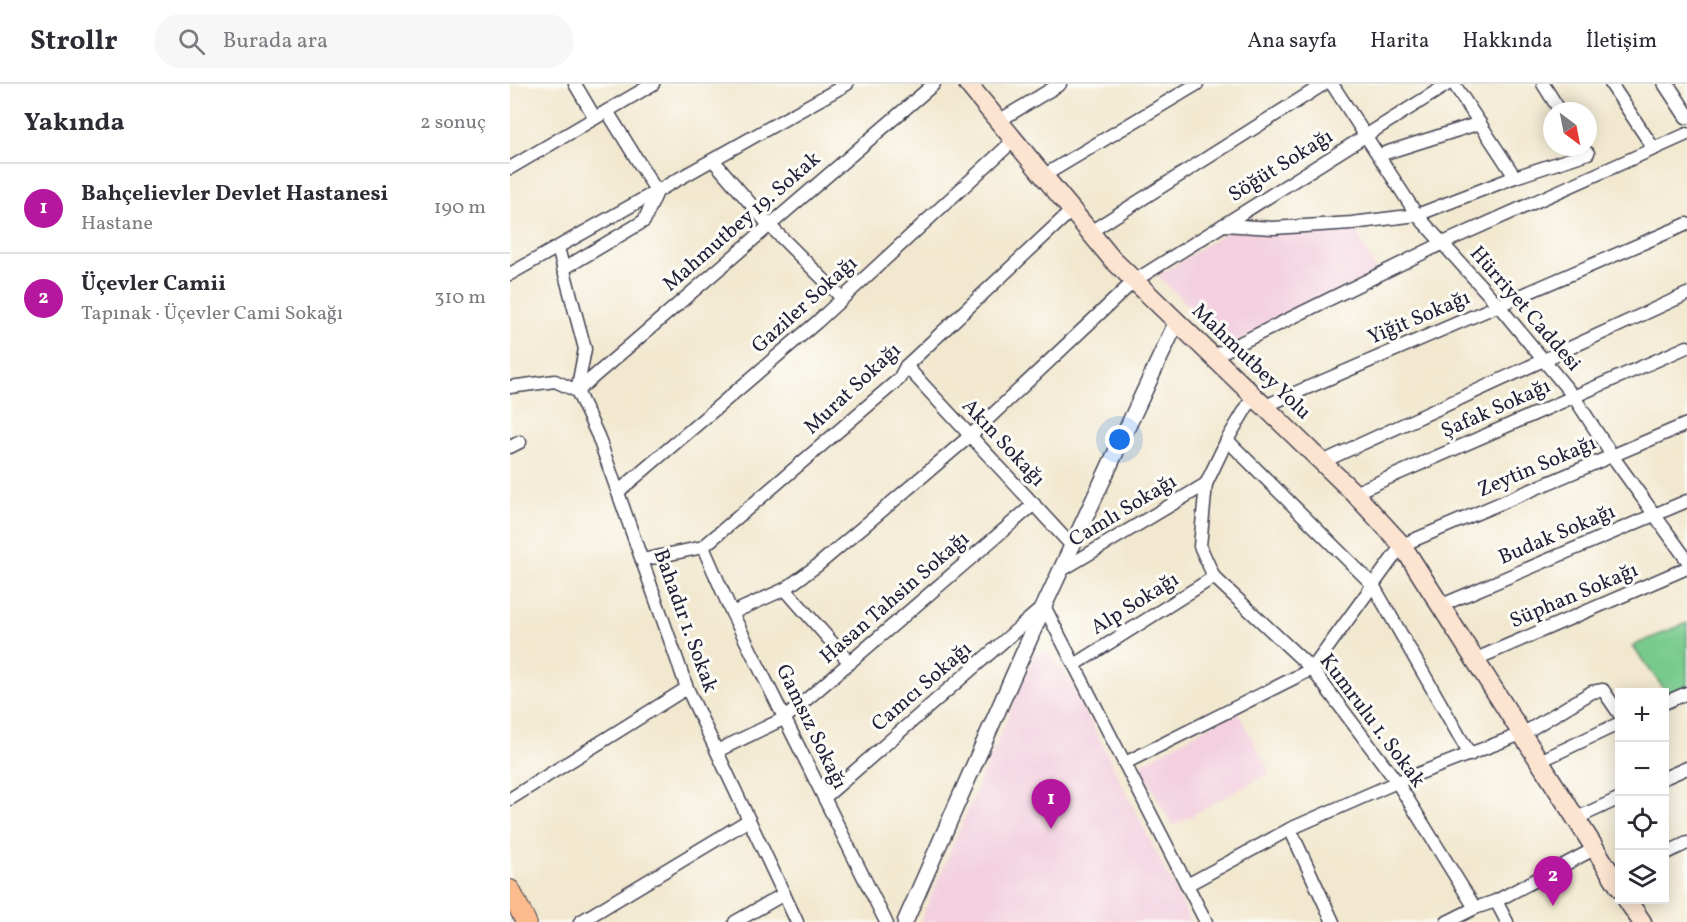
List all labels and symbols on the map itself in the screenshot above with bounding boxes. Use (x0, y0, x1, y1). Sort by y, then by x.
north arrow (1543, 102, 1597, 156)
street label: Söğüt Sokağı (1223, 122, 1339, 210)
street label: Mahmutbey 19. Sokak (657, 145, 828, 299)
street label: Hürriyet Caddesi (1462, 240, 1588, 378)
street label: Gaziler Sokağı (746, 250, 864, 360)
street label: Yiğit Sokağı (1363, 283, 1475, 353)
street label: Mahmutbey Yolu (1185, 297, 1317, 427)
street label: Murat Sokağı (798, 336, 908, 442)
street label: Şafak Sokağı (1437, 372, 1555, 446)
street label: Akın Sokağı (955, 393, 1051, 493)
your location (1105, 425, 1134, 454)
street label: Zeytin Sokağı (1473, 429, 1601, 505)
street label: Camlı Sokağı (1064, 467, 1182, 555)
street label: Budak Sokağı (1494, 497, 1620, 573)
street label: Hasan Tahsin Sokağı (814, 525, 976, 671)
street label: Bahadır 1. Sokak (646, 545, 725, 697)
street label: Süphan Sokağı (1506, 556, 1642, 636)
street label: Alp Sokağı (1085, 566, 1185, 642)
street label: Camcı Sokağı (866, 635, 978, 739)
street label: Kumrulu 1. Sokak (1312, 648, 1432, 794)
street label: Gamsız Sokağı (768, 660, 854, 794)
pin: 1 (1032, 780, 1070, 829)
pin: 2 (1534, 856, 1572, 906)

